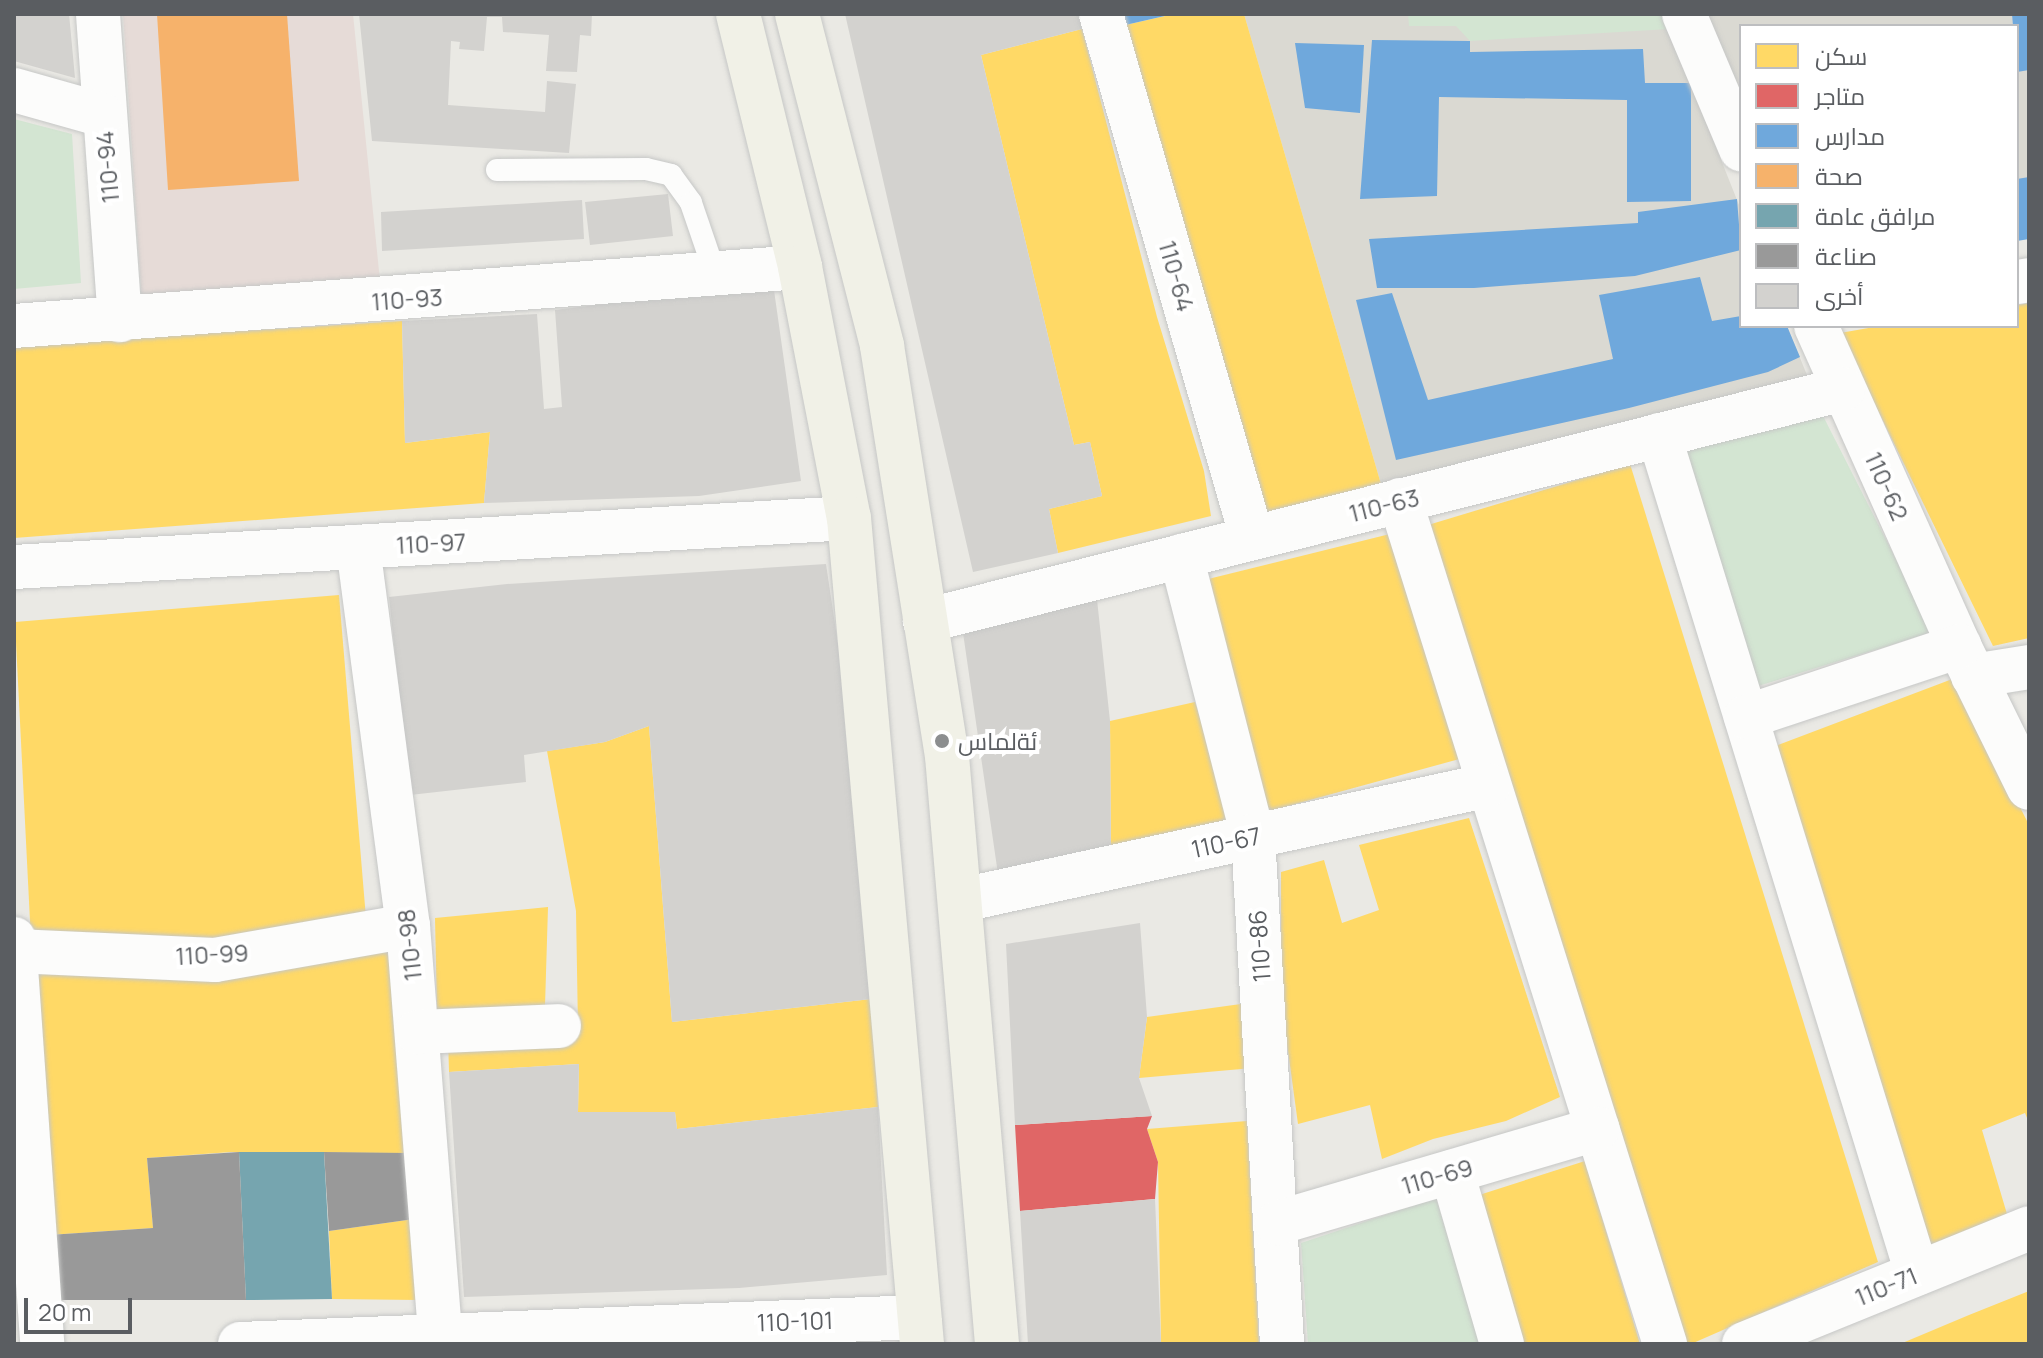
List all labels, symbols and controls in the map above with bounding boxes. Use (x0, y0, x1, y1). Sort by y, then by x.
legend (1739, 24, 2019, 328)
text: سكن (1815, 39, 1867, 72)
text: متاجر (1815, 79, 1865, 112)
text: مدارس (1815, 119, 1885, 152)
street label: 110-94 (89, 130, 125, 204)
text: صحة (1815, 159, 1863, 192)
text: مرافق عامة (1815, 199, 1935, 232)
street label: 110-64 (1153, 237, 1201, 315)
text: صناعة (1815, 239, 1877, 272)
text: أخرى (1815, 279, 1863, 312)
street label: 110-93 (370, 282, 444, 316)
street label: 110-62 (1859, 447, 1915, 525)
street label: 110-63 (1346, 482, 1422, 528)
street label: 110-97 (395, 527, 467, 559)
place label: ئةلماس (958, 727, 1037, 755)
marker: ئةلماس (933, 732, 951, 750)
street label: 110-67 (1189, 821, 1263, 863)
street label: 110-98 (391, 908, 427, 982)
street label: 110-86 (1242, 909, 1276, 983)
street label: 110-99 (175, 938, 249, 970)
street label: 110-69 (1398, 1152, 1476, 1200)
street label: 110-71 (1851, 1261, 1921, 1311)
scale bar (28, 1282, 136, 1332)
text: 20 m (38, 1295, 91, 1328)
street label: 110-101 (756, 1305, 834, 1337)

